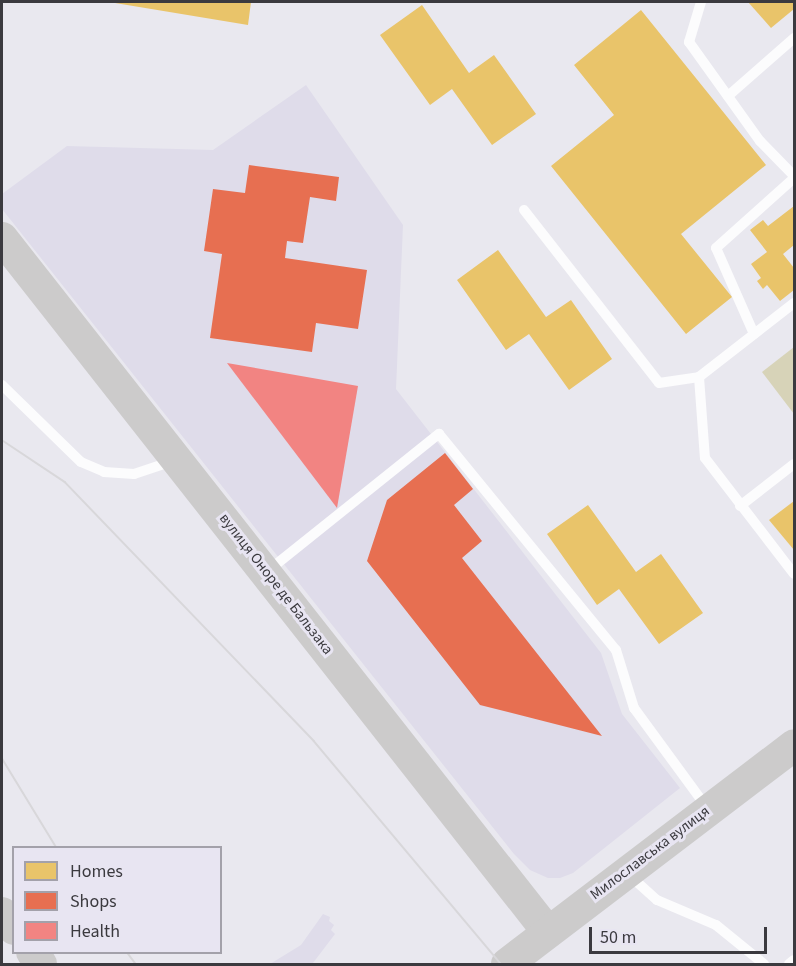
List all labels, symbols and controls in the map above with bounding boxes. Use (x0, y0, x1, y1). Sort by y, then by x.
street label: вулиця Оноре де Бальзака (215, 510, 337, 658)
street label: Милославська вулиця (587, 802, 713, 904)
legend (12, 846, 222, 954)
text: Homes (70, 859, 123, 884)
text: Shops (70, 889, 117, 914)
scale bar (592, 915, 770, 953)
text: Health (70, 919, 120, 944)
text: 50 m (600, 925, 636, 950)

